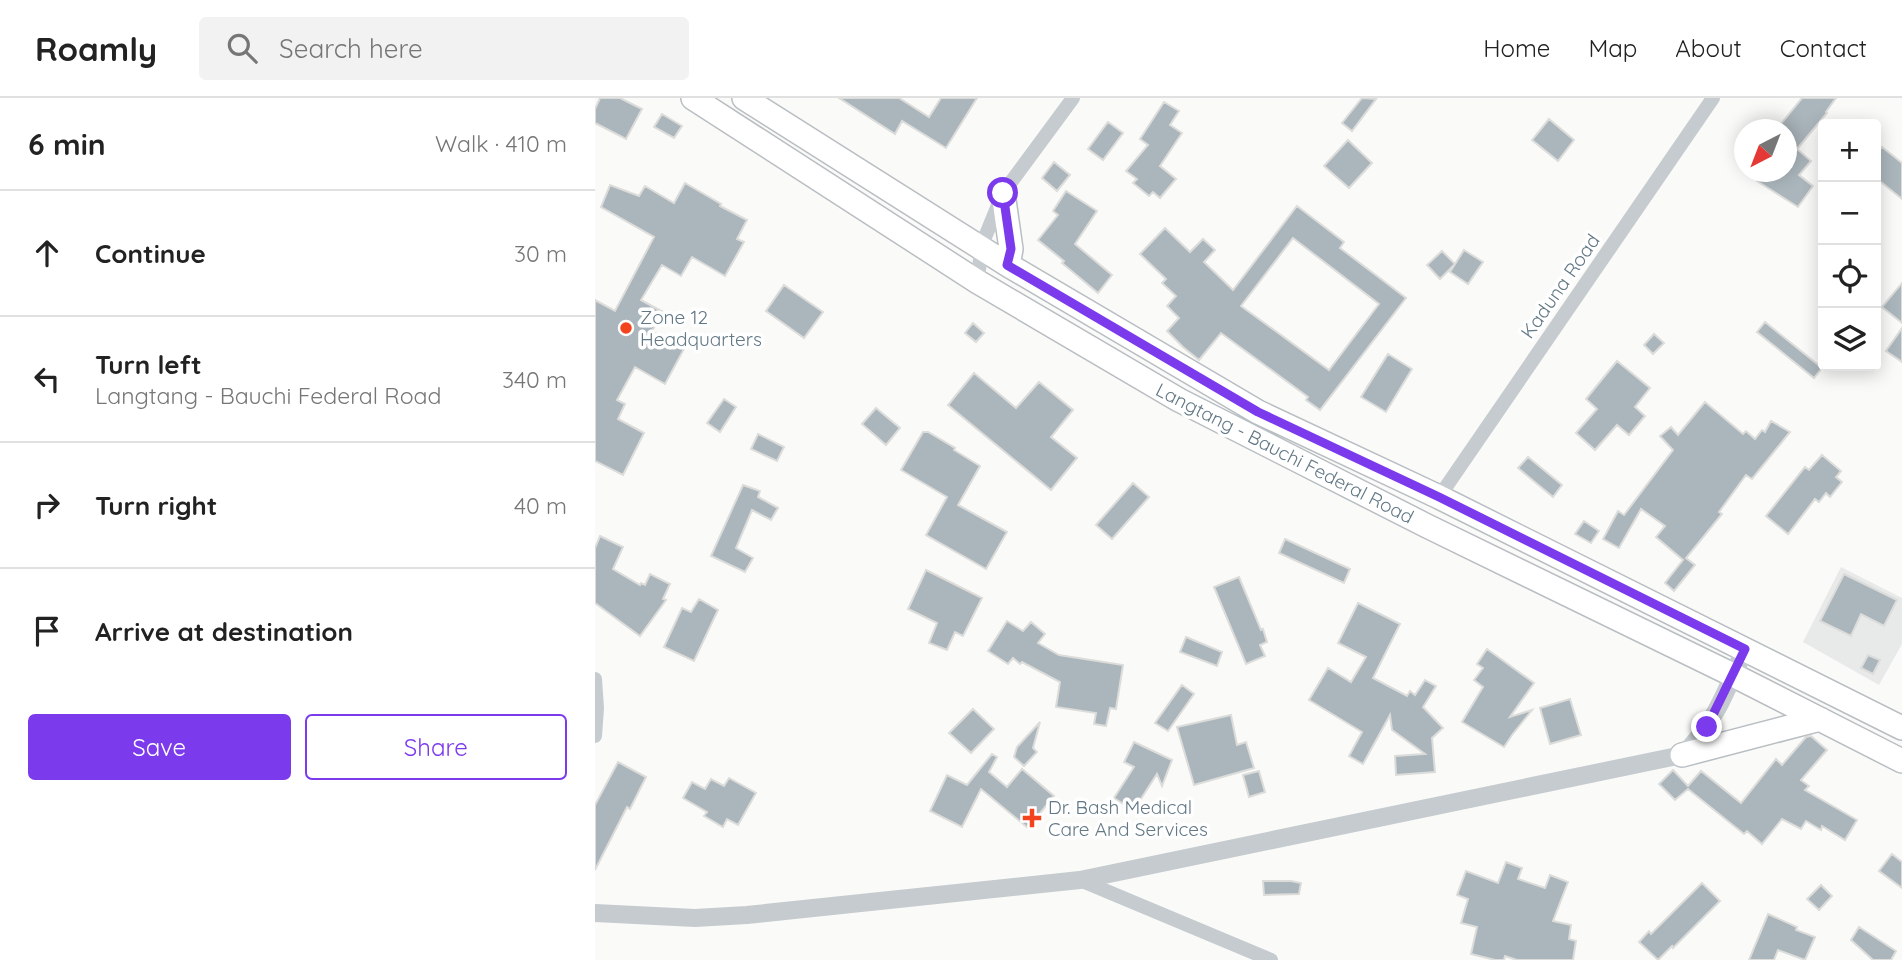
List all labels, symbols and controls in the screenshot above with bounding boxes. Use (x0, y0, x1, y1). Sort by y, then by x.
search box (199, 17, 689, 80)
text: Roamly (35, 28, 157, 69)
icon: search (223, 29, 261, 67)
text: Search here (279, 32, 423, 65)
text: Home (1483, 33, 1550, 63)
text: Map (1588, 33, 1637, 63)
text: About (1675, 33, 1742, 63)
text: Contact (1780, 33, 1867, 63)
north arrow (1734, 119, 1797, 182)
map controls (1818, 119, 1881, 371)
button: + (1818, 119, 1881, 182)
text: 6 min (28, 125, 106, 163)
text: Walk · 410 m (435, 129, 567, 158)
route start (987, 177, 1018, 208)
button: − (1818, 182, 1881, 245)
street label: Kaduna Road (1515, 229, 1605, 343)
icon: ahead (28, 234, 66, 272)
text: Continue (95, 237, 206, 270)
text: 30 m (514, 239, 567, 268)
button: locate (1818, 245, 1881, 308)
place label: Zone 12 Headquarters (640, 305, 762, 351)
button: layers (1818, 308, 1881, 371)
marker: Zone 12 Headquarters (618, 320, 634, 336)
text: Turn left (95, 348, 202, 381)
icon: left (28, 360, 66, 398)
text: 340 m (502, 365, 567, 394)
street label: Langtang - Bauchi Federal Road (1152, 377, 1418, 529)
text: Langtang - Bauchi Federal Road (95, 381, 441, 410)
icon: right (28, 486, 66, 524)
text: Turn right (95, 489, 217, 522)
text: 40 m (514, 491, 567, 520)
icon: arrive (28, 612, 66, 650)
text: Arrive at destination (95, 615, 353, 648)
route end (1691, 711, 1722, 742)
button: Save (28, 714, 291, 780)
button: Share (305, 714, 567, 780)
place label: Dr. Bash Medical Care And Services (1048, 795, 1208, 841)
marker: Dr. Bash Medical Care And Services (1022, 808, 1042, 828)

